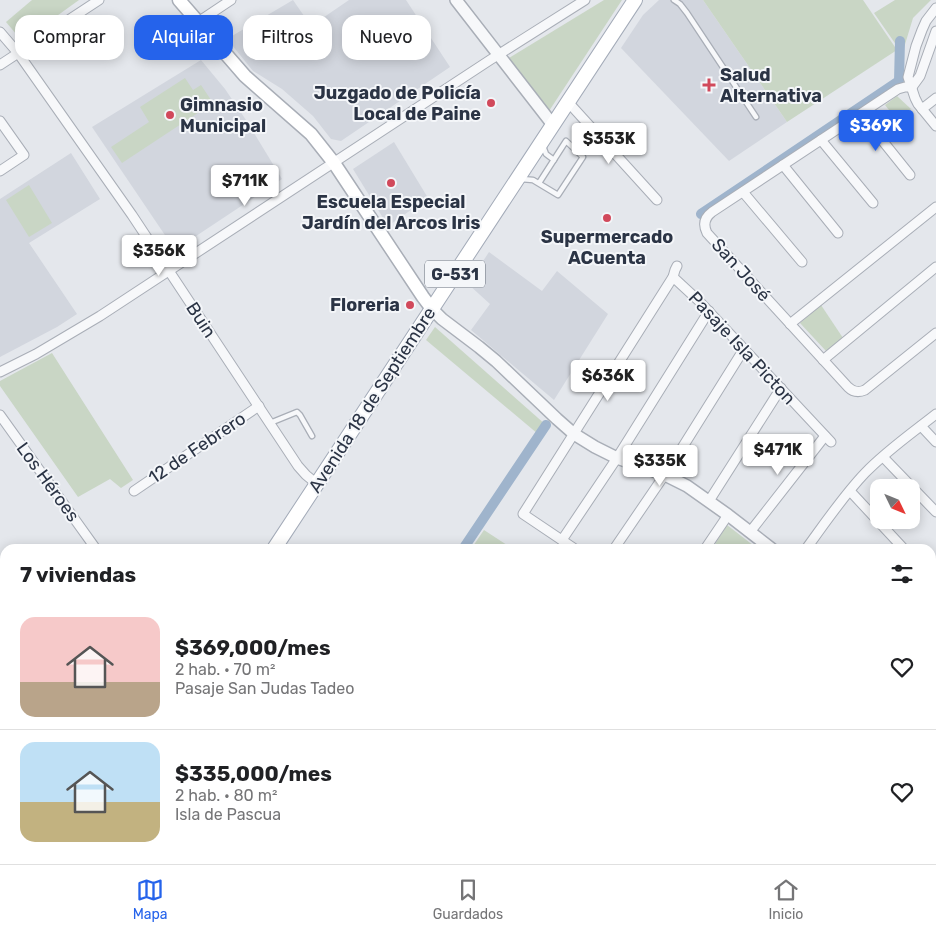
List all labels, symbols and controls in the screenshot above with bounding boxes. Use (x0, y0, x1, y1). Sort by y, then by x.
chip: Comprar (15, 15, 124, 60)
chip: Alquilar (134, 15, 233, 60)
chip: Filtros (243, 15, 332, 60)
chip: Nuevo (342, 15, 431, 60)
place label: Salud Alternativa (720, 64, 822, 107)
marker: Salud Alternativa (702, 78, 716, 92)
place label: Juzgado de Policía Local de Paine (314, 82, 481, 125)
place label: Gimnasio Municipal (180, 94, 266, 137)
marker: Juzgado de Policía Local de Paine (485, 97, 497, 109)
marker: Gimnasio Municipal (164, 109, 176, 121)
pin: $369K (841, 110, 911, 152)
text: $369K (850, 116, 902, 135)
pin: $353K (574, 122, 644, 165)
text: $353K (583, 129, 635, 148)
pin: $711K (210, 164, 280, 207)
text: $711K (222, 171, 268, 190)
marker: Escuela Especial Jardín del Arcos Iris (385, 177, 397, 189)
place label: Escuela Especial Jardín del Arcos Iris (302, 191, 480, 234)
marker: Supermercado ACuenta (601, 212, 613, 224)
place label: Supermercado ACuenta (541, 226, 673, 269)
pin: $356K (124, 234, 194, 277)
street label: San José (707, 234, 775, 306)
text: $356K (133, 241, 185, 260)
road number: G-531 (425, 260, 485, 288)
street label: Pasaje Isla Picton (684, 287, 800, 409)
place label: Floreria (330, 294, 400, 316)
street label: Buin (181, 298, 221, 342)
marker: Floreria (404, 299, 416, 311)
street label: Avenida 18 de Septiembre (304, 303, 440, 497)
pin: $636K (573, 360, 643, 402)
text: $636K (582, 366, 634, 385)
street label: 12 de Febrero (144, 407, 250, 489)
pin: $471K (743, 434, 813, 476)
street label: Los Héroes (12, 438, 84, 526)
text: $471K (754, 440, 802, 459)
pin: $335K (625, 444, 695, 487)
text: $335K (634, 451, 686, 470)
north arrow (870, 479, 920, 529)
map controls (870, 479, 920, 529)
icon: filters (888, 560, 916, 588)
text: 7 viviendas (20, 562, 136, 587)
text: $369,000/mes (175, 635, 331, 660)
icon: home (60, 637, 120, 697)
icon: heart (888, 653, 916, 681)
text: 2 hab. · 70 m² (175, 660, 275, 679)
text: Pasaje San Judas Tadeo (175, 679, 354, 698)
text: $335,000/mes (175, 761, 332, 786)
icon: home (60, 762, 120, 822)
icon: heart (888, 778, 916, 806)
text: 2 hab. · 80 m² (175, 786, 277, 805)
text: Isla de Pascua (175, 805, 281, 824)
tab: Mapa (133, 876, 168, 923)
tab: Guardados (433, 876, 503, 923)
tab: Inicio (768, 876, 803, 923)

